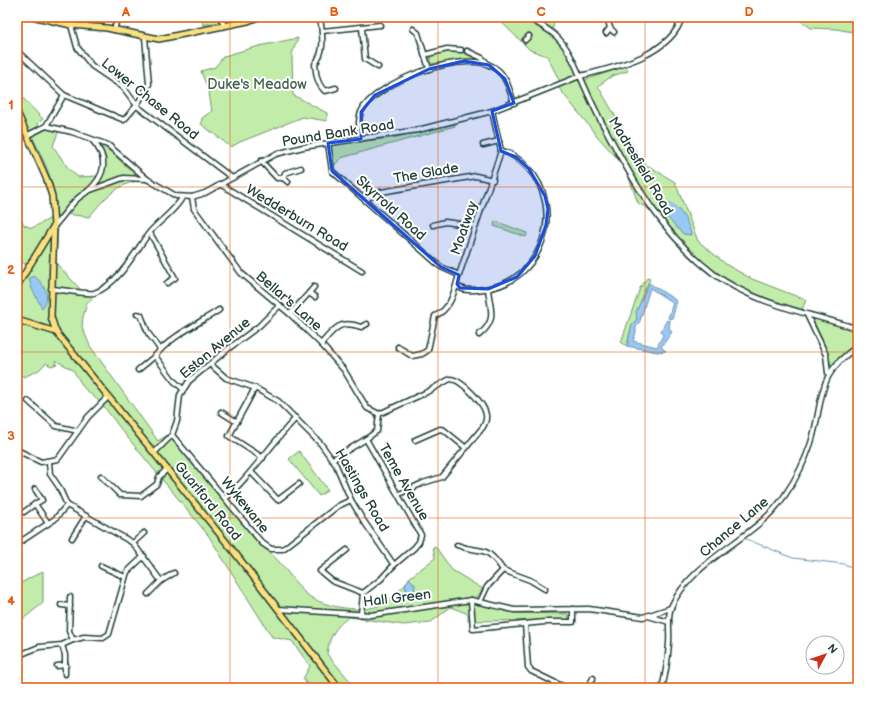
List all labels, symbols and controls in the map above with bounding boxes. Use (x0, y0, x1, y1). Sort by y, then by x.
text: A (121, 4, 130, 20)
text: B (329, 4, 339, 20)
text: C (536, 4, 546, 20)
text: D (744, 4, 754, 20)
street label: Lower Chase Road (98, 55, 202, 143)
park label: Duke's Meadow (207, 76, 307, 93)
text: 1 (8, 97, 14, 113)
street label: Madresfield Road (605, 114, 677, 218)
street label: Pound Bank Road (281, 116, 395, 150)
street label: The Glade (392, 159, 460, 187)
street label: Skyrrold Road (352, 172, 430, 244)
street label: Wedderburn Road (243, 181, 351, 255)
street label: Moatway (447, 198, 481, 257)
text: 2 (7, 262, 15, 278)
street label: Bellar's Lane (252, 268, 326, 334)
street label: Eston Avenue (176, 314, 254, 382)
text: 3 (7, 428, 15, 444)
street label: Teme Avenue (375, 441, 433, 523)
street label: Hastings Road (331, 445, 393, 535)
street label: Guarlford Road (171, 458, 245, 544)
street label: Wykewane (217, 474, 273, 536)
street label: Chance Lane (696, 493, 772, 561)
street label: Hall Green (362, 585, 432, 611)
text: 4 (7, 593, 15, 609)
north arrow (805, 635, 845, 675)
text: N (825, 642, 840, 656)

